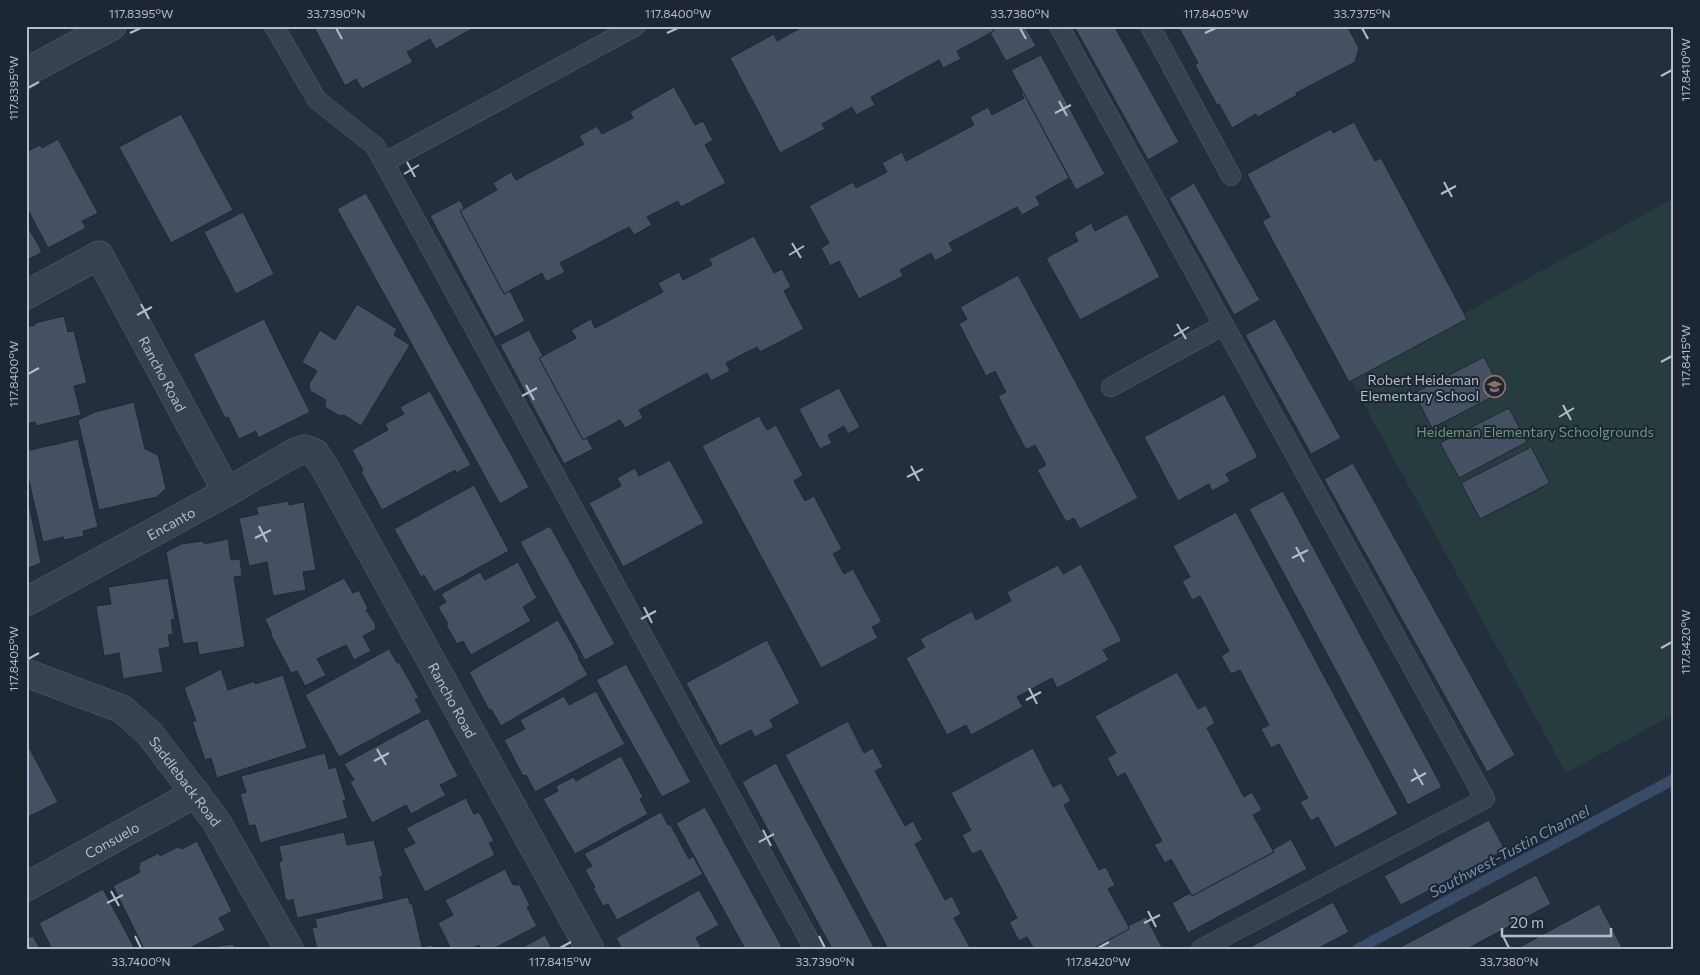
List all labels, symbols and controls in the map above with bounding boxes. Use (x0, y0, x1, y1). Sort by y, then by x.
text: 117.8395°W (109, 6, 173, 20)
text: 33.7390°N (306, 6, 366, 20)
text: 117.8400°W (645, 6, 711, 20)
text: 33.7380°N (990, 6, 1050, 20)
text: 117.8405°W (1183, 6, 1249, 20)
text: 33.7375°N (1333, 6, 1391, 20)
text: 117.8410°W (1678, 38, 1692, 102)
text: 117.8395°W (6, 56, 20, 120)
text: 117.8415°W (1678, 325, 1692, 387)
street label: Rancho Road (136, 333, 190, 414)
text: 117.8400°W (6, 341, 20, 407)
place label: Robert Heideman Elementary School (1360, 371, 1479, 404)
school or university icon: Robert Heideman Elementary School (1483, 375, 1507, 399)
park label: Heideman Elementary Schoolgrounds (1416, 423, 1654, 440)
street label: Encanto (144, 503, 198, 543)
text: 117.8420°W (1678, 609, 1692, 675)
text: 117.8405°W (6, 626, 20, 692)
street label: Rancho Road (425, 659, 480, 741)
street label: Saddleback Road (146, 733, 225, 829)
water label: Southwest-Tustin Channel (1426, 800, 1593, 901)
street label: Consuelo (82, 818, 142, 861)
scale bar (1502, 905, 1611, 937)
text: 20 m (1510, 913, 1544, 931)
text: 33.7400°N (111, 954, 171, 968)
text: 117.8415°W (529, 954, 591, 968)
text: 33.7390°N (795, 954, 855, 968)
text: 117.8420°W (1065, 954, 1131, 968)
text: 33.7380°N (1479, 954, 1539, 968)

